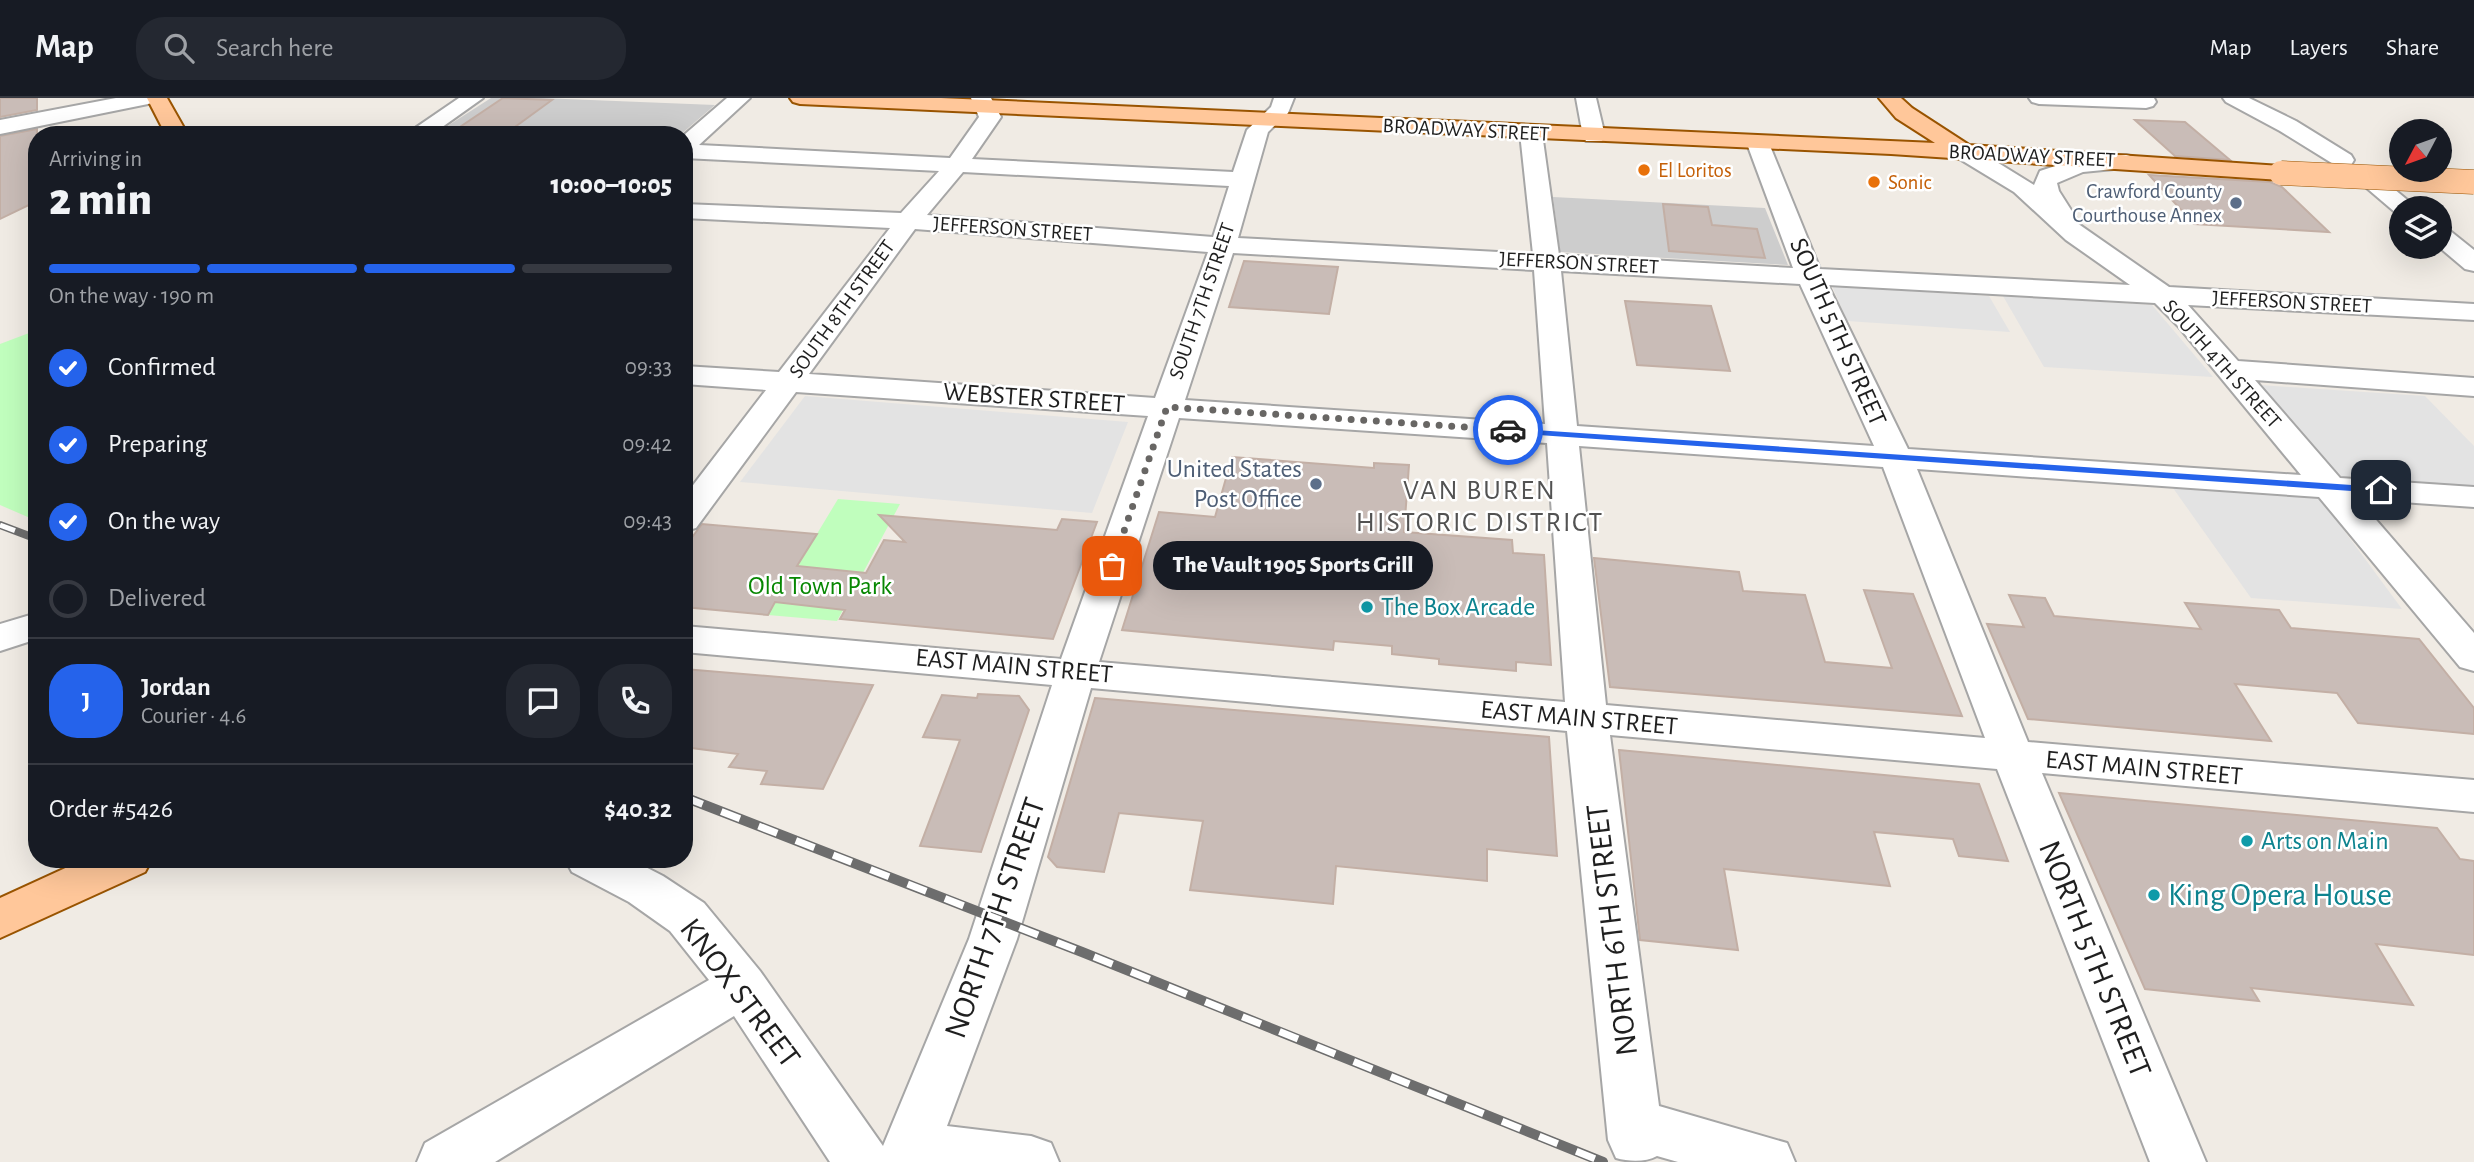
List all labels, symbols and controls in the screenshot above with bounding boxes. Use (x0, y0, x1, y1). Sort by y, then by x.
search box (136, 17, 626, 80)
icon: search (160, 29, 198, 67)
text: Map (35, 31, 94, 64)
text: Search here (216, 35, 334, 61)
text: Map (2209, 36, 2251, 60)
text: Layers (2289, 36, 2348, 60)
text: Share (2386, 36, 2439, 60)
street label: BROADWAY STREET (1382, 115, 1550, 145)
north arrow (2389, 119, 2452, 182)
map controls (2389, 119, 2452, 259)
street label: BROADWAY STREET (1948, 141, 2116, 171)
text: Arriving in (49, 148, 142, 171)
place label: El Loritos (1658, 160, 1732, 181)
marker: El Loritos (1636, 162, 1652, 178)
text: 10:00–10:05 (551, 172, 672, 198)
place label: Sonic (1888, 172, 1932, 193)
marker: Sonic (1866, 174, 1882, 190)
text: 2 min (49, 177, 152, 223)
place label: Crawford County Courthouse Annex (2072, 181, 2222, 226)
marker: Crawford County Courthouse Annex (2228, 195, 2244, 211)
button: layers (2389, 196, 2452, 259)
street label: JEFFERSON STREET (933, 213, 1093, 245)
street label: SOUTH 7TH STREET (1165, 220, 1239, 382)
street label: SOUTH 5TH STREET (1785, 234, 1891, 430)
street label: SOUTH 8TH STREET (785, 236, 899, 382)
street label: JEFFERSON STREET (1499, 248, 1659, 278)
text: On the way · 190 m (49, 285, 214, 308)
street label: JEFFERSON STREET (2212, 287, 2372, 317)
street label: SOUTH 4TH STREET (2159, 296, 2285, 432)
icon: check (49, 349, 87, 387)
text: Confirmed (108, 354, 216, 380)
text: 09:33 (625, 356, 672, 379)
street label: WEBSTER STREET (942, 379, 1126, 417)
courier (1473, 395, 1543, 465)
icon: car (1489, 411, 1527, 449)
icon: check (49, 426, 87, 464)
text: Preparing (108, 431, 207, 457)
text: 09:42 (622, 433, 672, 456)
place label: United States Post Office (1167, 456, 1302, 512)
pin (2351, 460, 2411, 520)
icon: home (2362, 471, 2400, 509)
marker: United States Post Office (1308, 476, 1324, 492)
district label: VAN BUREN HISTORIC DISTRICT (1356, 477, 1604, 537)
icon: check (49, 503, 87, 541)
text: On the way (108, 508, 220, 534)
text: 09:43 (623, 510, 672, 533)
pin (1082, 536, 1142, 596)
callout: The Vault 1905 Sports Grill (1154, 542, 1434, 590)
icon: bag (1093, 547, 1131, 585)
text: The Vault 1905 Sports Grill (1172, 554, 1414, 577)
park label: Old Town Park (748, 573, 892, 599)
text: Delivered (108, 585, 206, 611)
place label: The Box Arcade (1381, 594, 1535, 620)
marker: The Box Arcade (1359, 599, 1375, 615)
street label: EAST MAIN STREET (914, 644, 1114, 688)
button: chat (506, 664, 580, 738)
button: phone (598, 664, 672, 738)
text: Jordan (141, 674, 211, 700)
text: J (82, 688, 90, 714)
street label: EAST MAIN STREET (1479, 696, 1679, 740)
text: Courier · 4.6 (141, 705, 246, 728)
street label: EAST MAIN STREET (2044, 746, 2244, 790)
street label: NORTH 7TH STREET (939, 793, 1051, 1042)
text: Order #5426 (49, 796, 173, 822)
text: $40.32 (604, 796, 672, 822)
street label: NORTH 6TH STREET (1581, 802, 1643, 1058)
place label: Arts on Main (2261, 828, 2389, 854)
marker: Arts on Main (2239, 833, 2255, 849)
street label: NORTH 5TH STREET (2033, 836, 2157, 1082)
place label: King Opera House (2168, 879, 2392, 911)
marker: King Opera House (2146, 887, 2162, 903)
street label: KNOX STREET (674, 913, 806, 1074)

